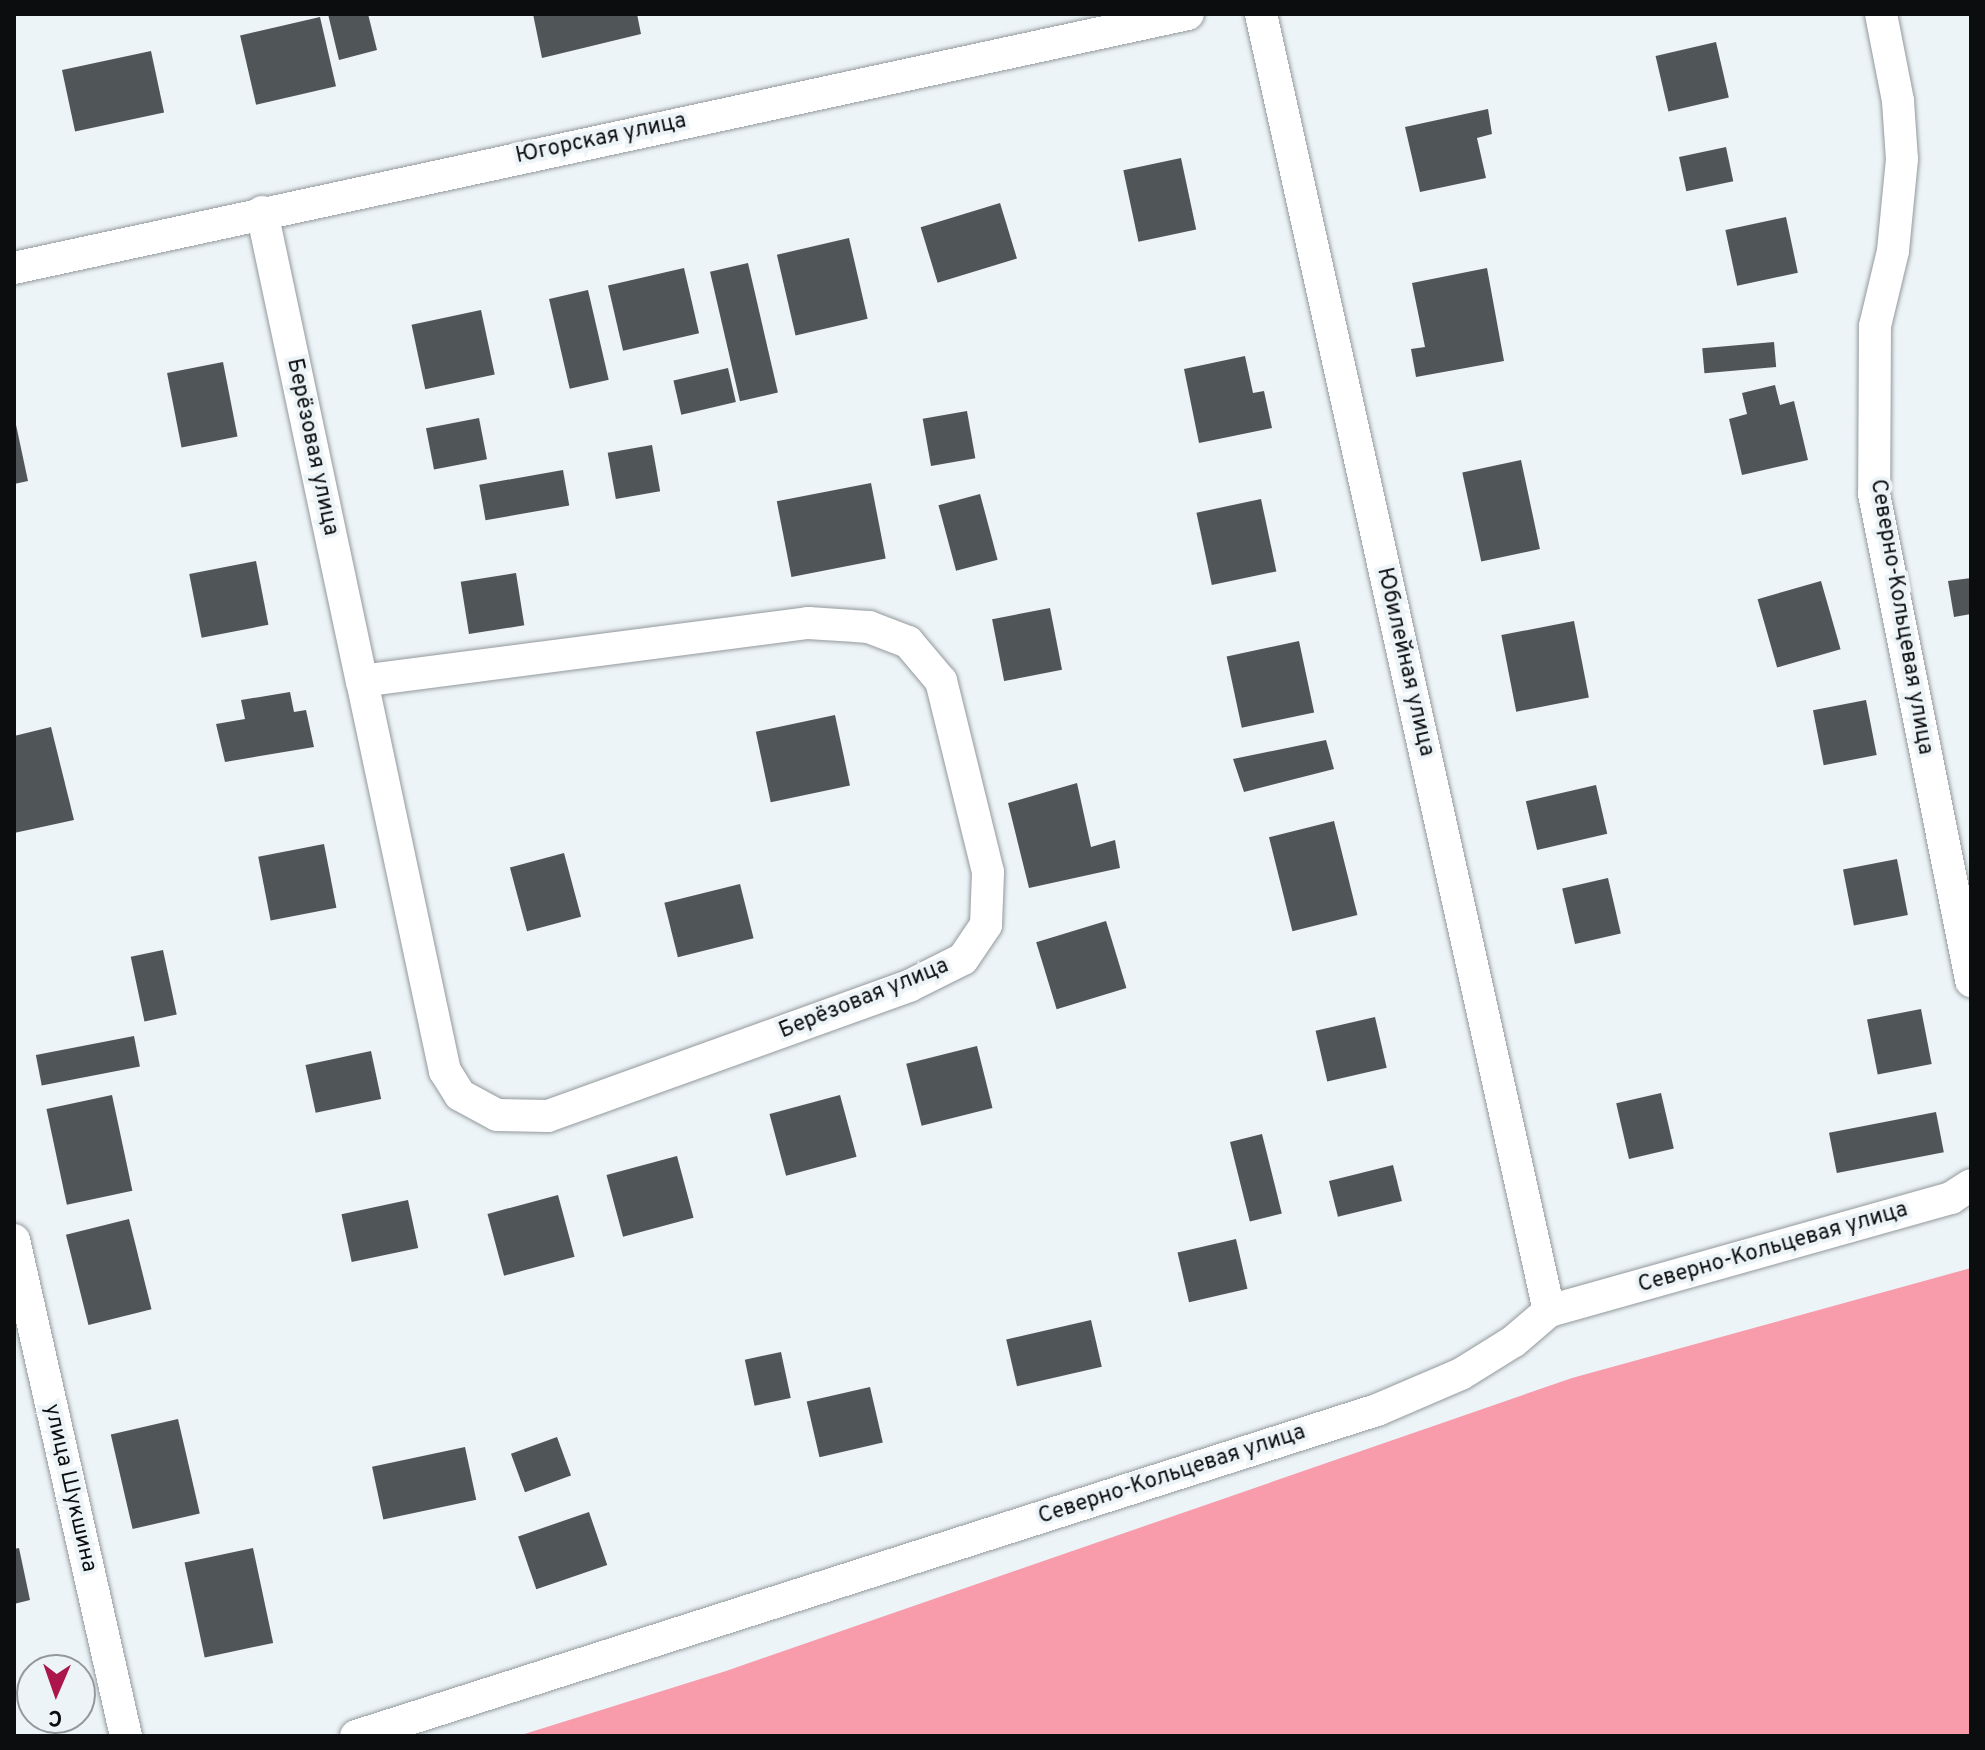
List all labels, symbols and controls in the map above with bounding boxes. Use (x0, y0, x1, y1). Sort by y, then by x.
street label: Югорская улица (513, 108, 689, 170)
street label: Берёзовая улица (280, 356, 344, 538)
street label: Северно-Кольцевая улица (1864, 477, 1938, 757)
street label: Юбилейная улица (1370, 565, 1440, 759)
street label: Берёзовая улица (775, 953, 953, 1045)
street label: Северно-Кольцевая улица (1635, 1197, 1911, 1299)
street label: улица Шукшина (38, 1401, 102, 1575)
street label: Северно-Кольцевая улица (1035, 1419, 1309, 1531)
north arrow (16, 1654, 96, 1734)
text: С (48, 1703, 63, 1730)

